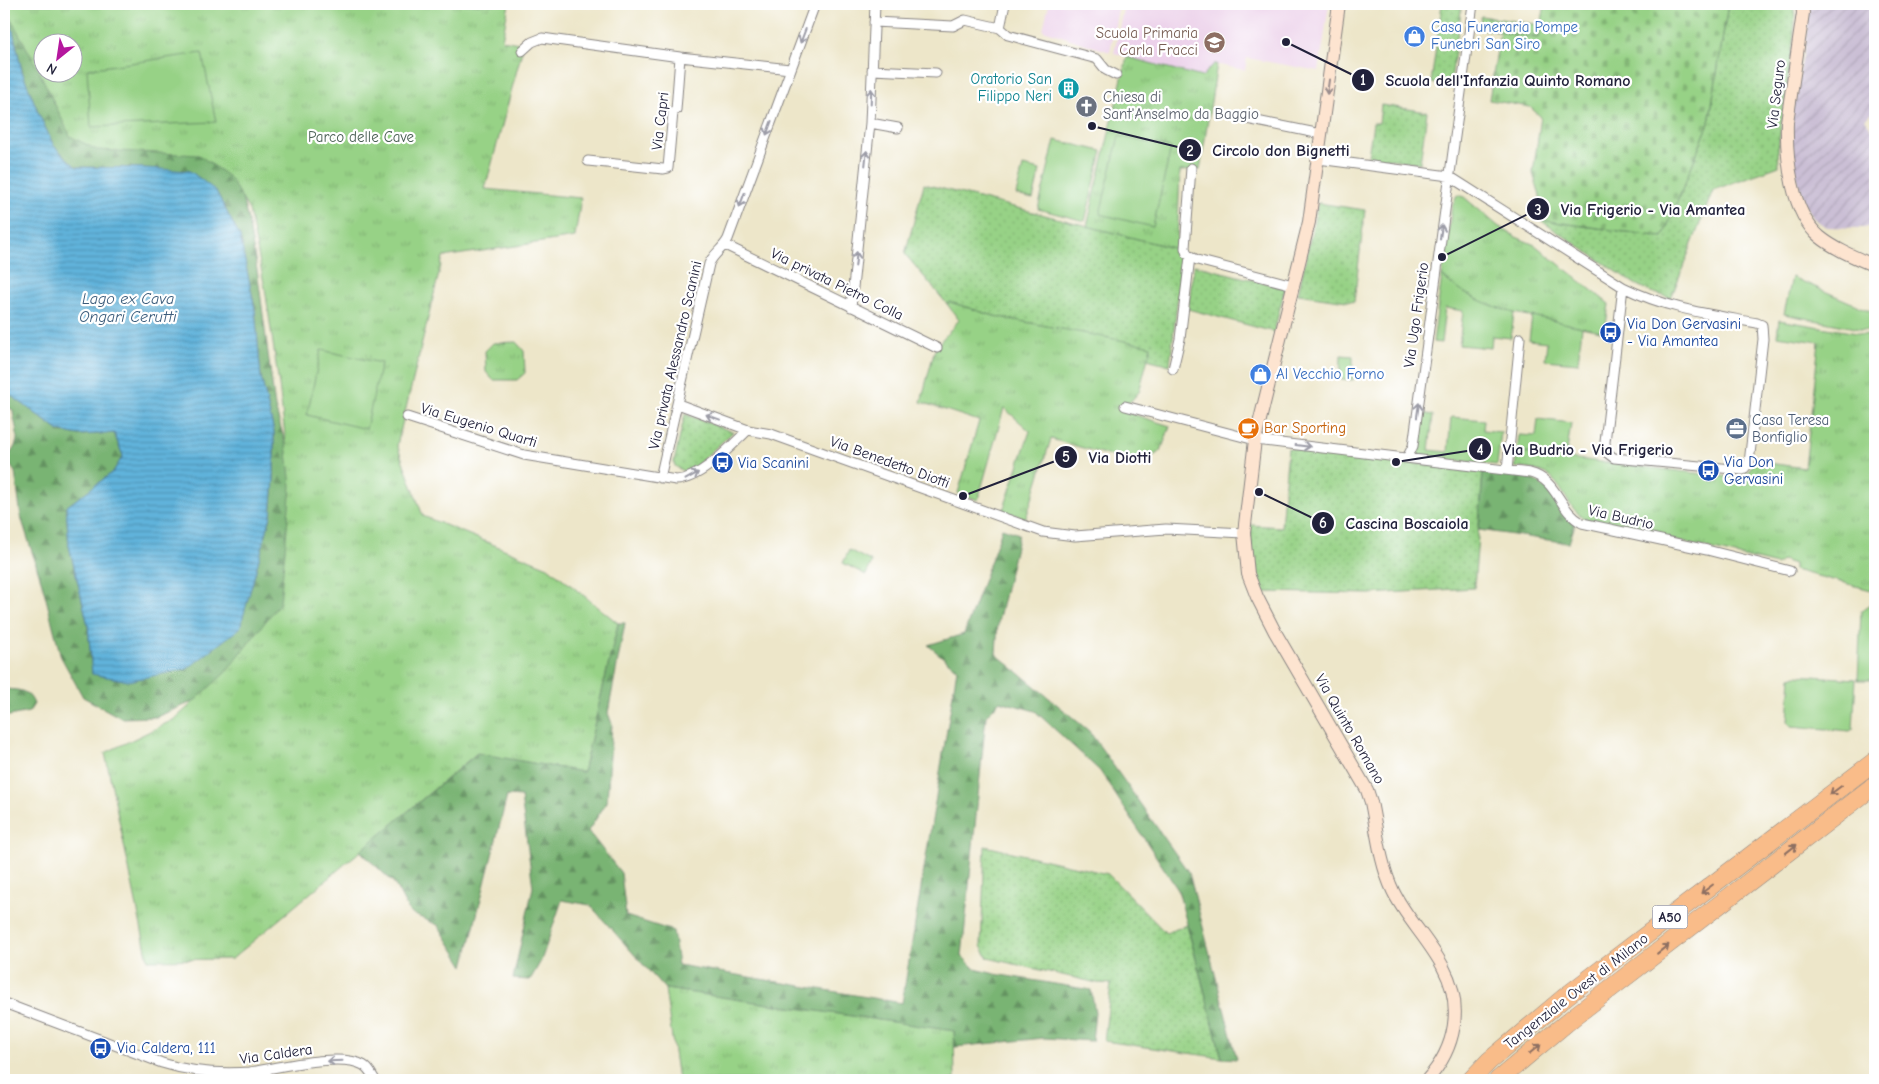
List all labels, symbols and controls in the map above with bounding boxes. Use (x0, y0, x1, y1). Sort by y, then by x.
place label: Casa Funeraria Pompe Funebri San Siro (1431, 18, 1579, 53)
place label: Scuola Primaria Carla Fracci (1096, 24, 1198, 59)
shop icon: Casa Funeraria Pompe Funebri San Siro (1403, 24, 1427, 48)
one-way arrow (797, 29, 806, 44)
school or university icon: Scuola Primaria Carla Fracci (1202, 30, 1226, 54)
north arrow (32, 32, 82, 82)
street label: Via Seguro (1763, 58, 1789, 129)
text: N (44, 59, 60, 78)
callout: Scuola dell'Infanzia Quinto Romano (1351, 65, 1641, 96)
place label: Oratorio San Filippo Neri (971, 70, 1052, 105)
text: 1 (1360, 71, 1366, 89)
text: Scuola dell'Infanzia Quinto Romano (1385, 72, 1631, 90)
building icon: Oratorio San Filippo Neri (1056, 76, 1080, 100)
one-way arrow (1323, 78, 1333, 94)
place label: Chiesa di Sant'Anselmo da Baggio (1103, 88, 1259, 123)
one-way arrow (866, 89, 875, 105)
street label: Via Capri (648, 91, 672, 151)
church icon: Chiesa di Sant'Anselmo da Baggio (1075, 94, 1099, 118)
one-way arrow (764, 119, 773, 135)
park label: Parco delle Cave (308, 128, 415, 146)
callout: Circolo don Bignetti (1177, 135, 1359, 166)
text: 2 (1186, 142, 1194, 160)
text: Circolo don Bignetti (1212, 142, 1350, 160)
one-way arrow (861, 151, 871, 167)
one-way arrow (737, 192, 746, 207)
callout: Via Frigerio - Via Amantea (1526, 194, 1755, 225)
text: 3 (1534, 201, 1542, 219)
text: Via Frigerio - Via Amantea (1561, 201, 1745, 219)
one-way arrow (1436, 224, 1446, 240)
street label: Via privata Pietro Colla (768, 244, 906, 324)
one-way arrow (851, 251, 861, 267)
street label: Via privata Alessandro Scanini (645, 259, 705, 451)
street label: Via Ugo Frigerio (1400, 261, 1432, 369)
water label: Lago ex Cava Ongari Cerutti (79, 290, 177, 326)
place label: Via Don Gervasini - Via Amantea (1627, 315, 1741, 350)
bus stop icon: Via Don Gervasini - Via Amantea (1599, 321, 1623, 345)
shop icon: Al Vecchio Forno (1248, 362, 1272, 386)
place label: Al Vecchio Forno (1276, 365, 1385, 383)
street label: Via Eugenio Quarti (419, 399, 539, 451)
one-way arrow (1413, 403, 1423, 419)
place label: Casa Teresa Bonfiglio (1752, 411, 1829, 446)
one-way arrow (706, 412, 721, 421)
cafe icon: Bar Sporting (1236, 416, 1260, 440)
office icon: Casa Teresa Bonfiglio (1724, 417, 1748, 441)
place label: Bar Sporting (1264, 419, 1346, 437)
street label: Via Benedetto Diotti (828, 432, 952, 492)
callout: Via Budrio - Via Frigerio (1468, 434, 1683, 465)
one-way arrow (1295, 441, 1311, 451)
text: 4 (1476, 441, 1484, 459)
text: Via Budrio - Via Frigerio (1503, 441, 1673, 459)
callout: Via Diotti (1053, 442, 1161, 473)
text: 5 (1062, 448, 1070, 466)
text: Via Diotti (1089, 449, 1151, 467)
bus stop icon: Via Scanini (710, 451, 734, 475)
place label: Via Don Gervasini (1724, 453, 1783, 488)
place label: Via Scanini (738, 454, 809, 472)
bus stop icon: Via Don Gervasini (1696, 459, 1720, 483)
one-way arrow (684, 470, 699, 480)
street label: Via Budrio (1587, 501, 1655, 533)
callout: Cascina Boscaiola (1310, 508, 1478, 539)
text: 6 (1319, 514, 1327, 532)
text: Cascina Boscaiola (1345, 515, 1469, 533)
street label: Via Quinto Romano (1311, 671, 1389, 787)
one-way arrow (1830, 785, 1843, 796)
one-way arrow (1784, 844, 1797, 855)
one-way arrow (1700, 884, 1714, 894)
road number: A50 (1652, 906, 1688, 929)
street label: Tangenziale Ovest di Milano (1500, 929, 1652, 1053)
one-way arrow (1656, 943, 1669, 954)
bus stop icon: Via Caldera, 111 (89, 1036, 113, 1060)
place label: Via Caldera, 111 (117, 1039, 216, 1057)
street label: Via Caldera (238, 1040, 314, 1068)
one-way arrow (1528, 1043, 1541, 1054)
one-way arrow (327, 1056, 343, 1065)

